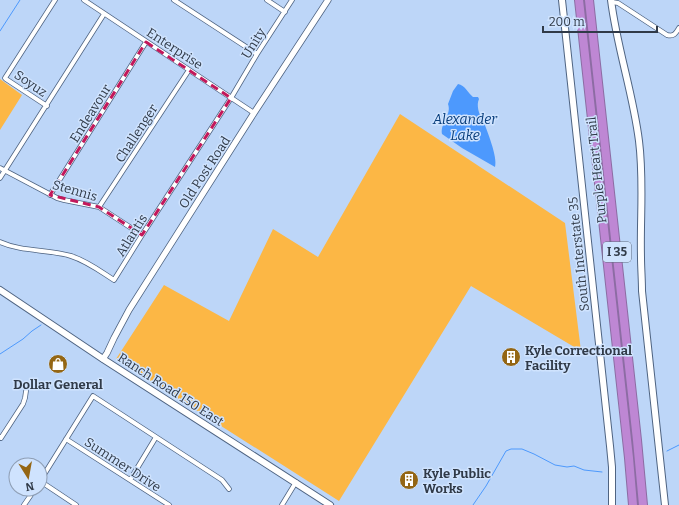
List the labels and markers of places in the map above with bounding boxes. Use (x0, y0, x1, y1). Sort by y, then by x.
place label: Kyle Correctional Facility (525, 343, 632, 373)
building icon: Kyle Correctional Facility (500, 346, 522, 368)
shop icon: Dollar General (47, 353, 69, 375)
place label: Dollar General (13, 377, 103, 392)
place label: Kyle Public Works (423, 466, 491, 496)
building icon: Kyle Public Works (398, 469, 420, 491)

